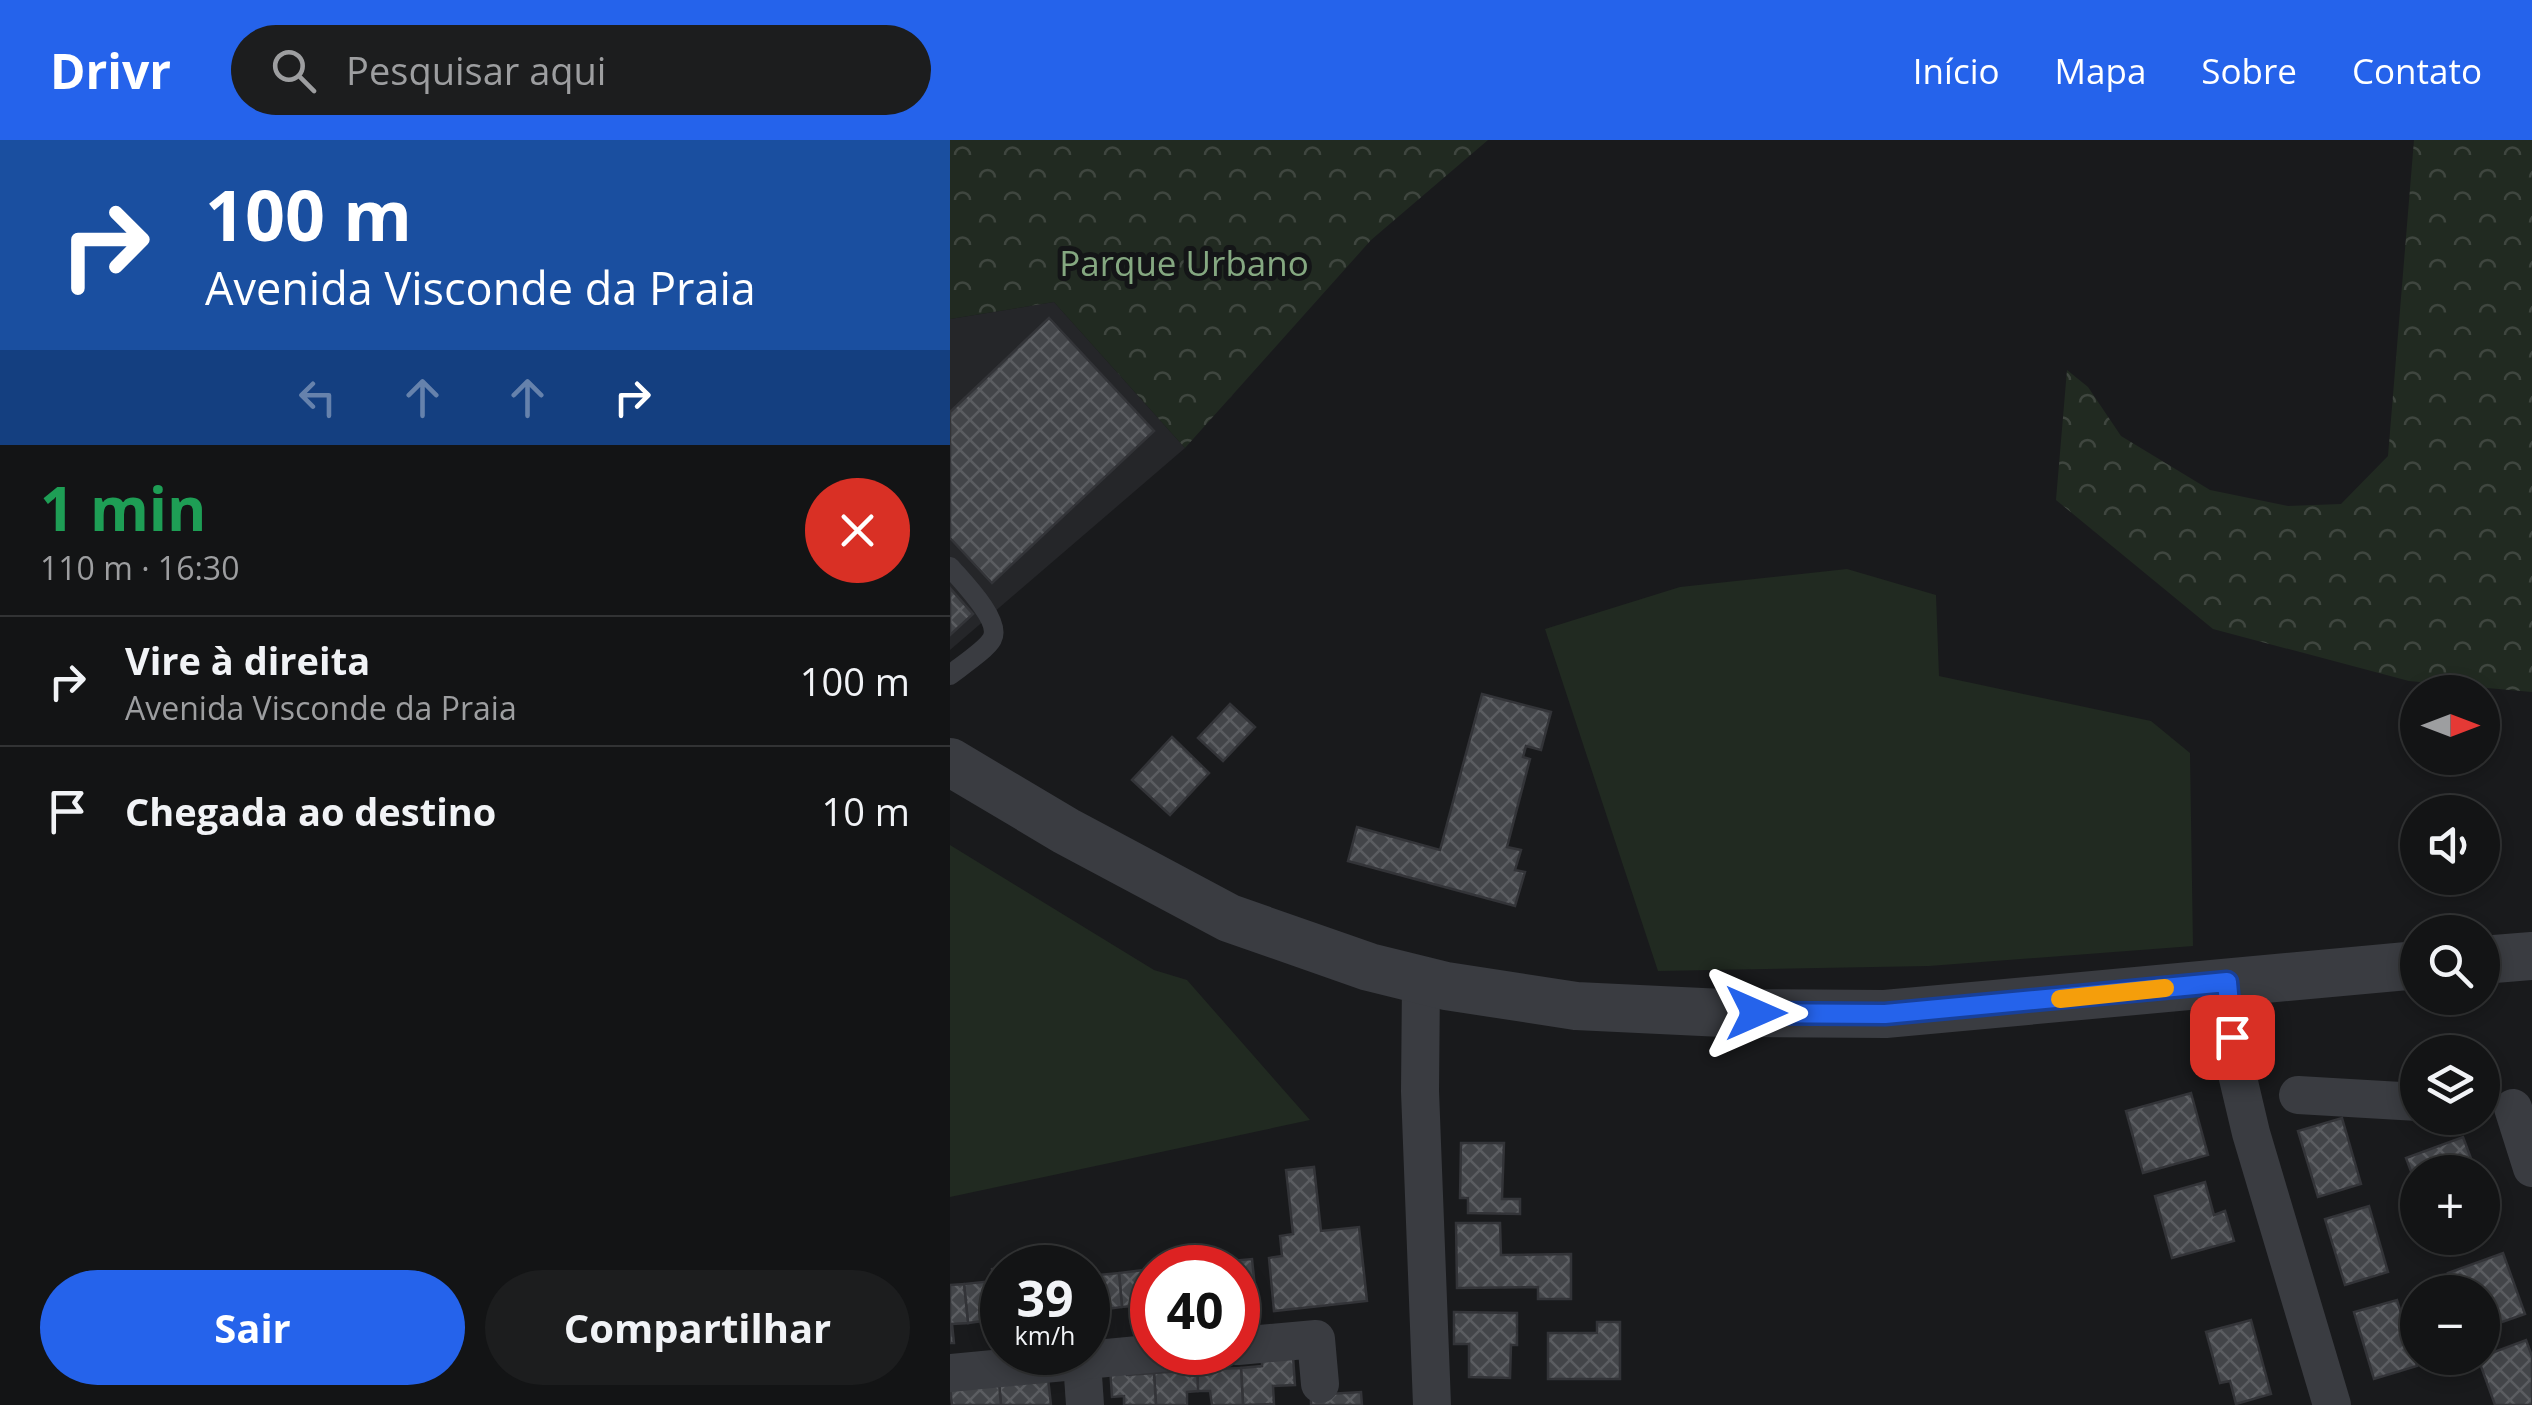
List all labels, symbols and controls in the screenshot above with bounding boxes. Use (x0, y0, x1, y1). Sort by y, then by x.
search box (231, 25, 931, 115)
text: Drivr (50, 38, 171, 103)
icon: search (266, 43, 321, 98)
text: Pesquisar aqui (346, 44, 606, 96)
text: Início (1913, 47, 2000, 94)
text: Mapa (2055, 47, 2146, 94)
text: Sobre (2201, 47, 2297, 94)
text: Contato (2352, 47, 2482, 94)
text: 100 m (205, 166, 412, 262)
icon: right (40, 180, 170, 310)
park label: Parque Urbano (1059, 239, 1309, 286)
text: Avenida Visconde da Praia (205, 257, 756, 318)
icon: left (290, 370, 345, 425)
icon: ahead (395, 370, 450, 425)
icon: ahead (500, 370, 555, 425)
icon: right (605, 370, 660, 425)
text: 1 min (40, 467, 207, 549)
button: close (805, 478, 910, 583)
text: 110 m · 16:30 (40, 546, 239, 589)
text: Vire à direita (125, 634, 370, 686)
icon: right (40, 654, 95, 709)
text: 100 m (800, 655, 910, 707)
north arrow (2400, 675, 2500, 775)
map controls (2400, 675, 2500, 1375)
text: Avenida Visconde da Praia (125, 686, 517, 729)
icon: arrive (40, 784, 95, 839)
text: Chegada ao destino (125, 785, 496, 837)
text: 10 m (821, 785, 910, 837)
button: sound (2400, 795, 2500, 895)
button: search (2400, 915, 2500, 1015)
position arrow (1704, 961, 1808, 1065)
pin (2190, 995, 2275, 1080)
icon: arrive (2205, 1010, 2260, 1065)
button: layers (2400, 1035, 2500, 1135)
button: + (2400, 1155, 2500, 1255)
speed limit sign: 40 (1130, 1245, 1260, 1375)
text: 39 (1016, 1264, 1074, 1332)
button: Sair (40, 1270, 465, 1385)
button: Compartilhar (485, 1270, 910, 1385)
button: − (2400, 1275, 2500, 1375)
text: km/h (1015, 1318, 1075, 1352)

